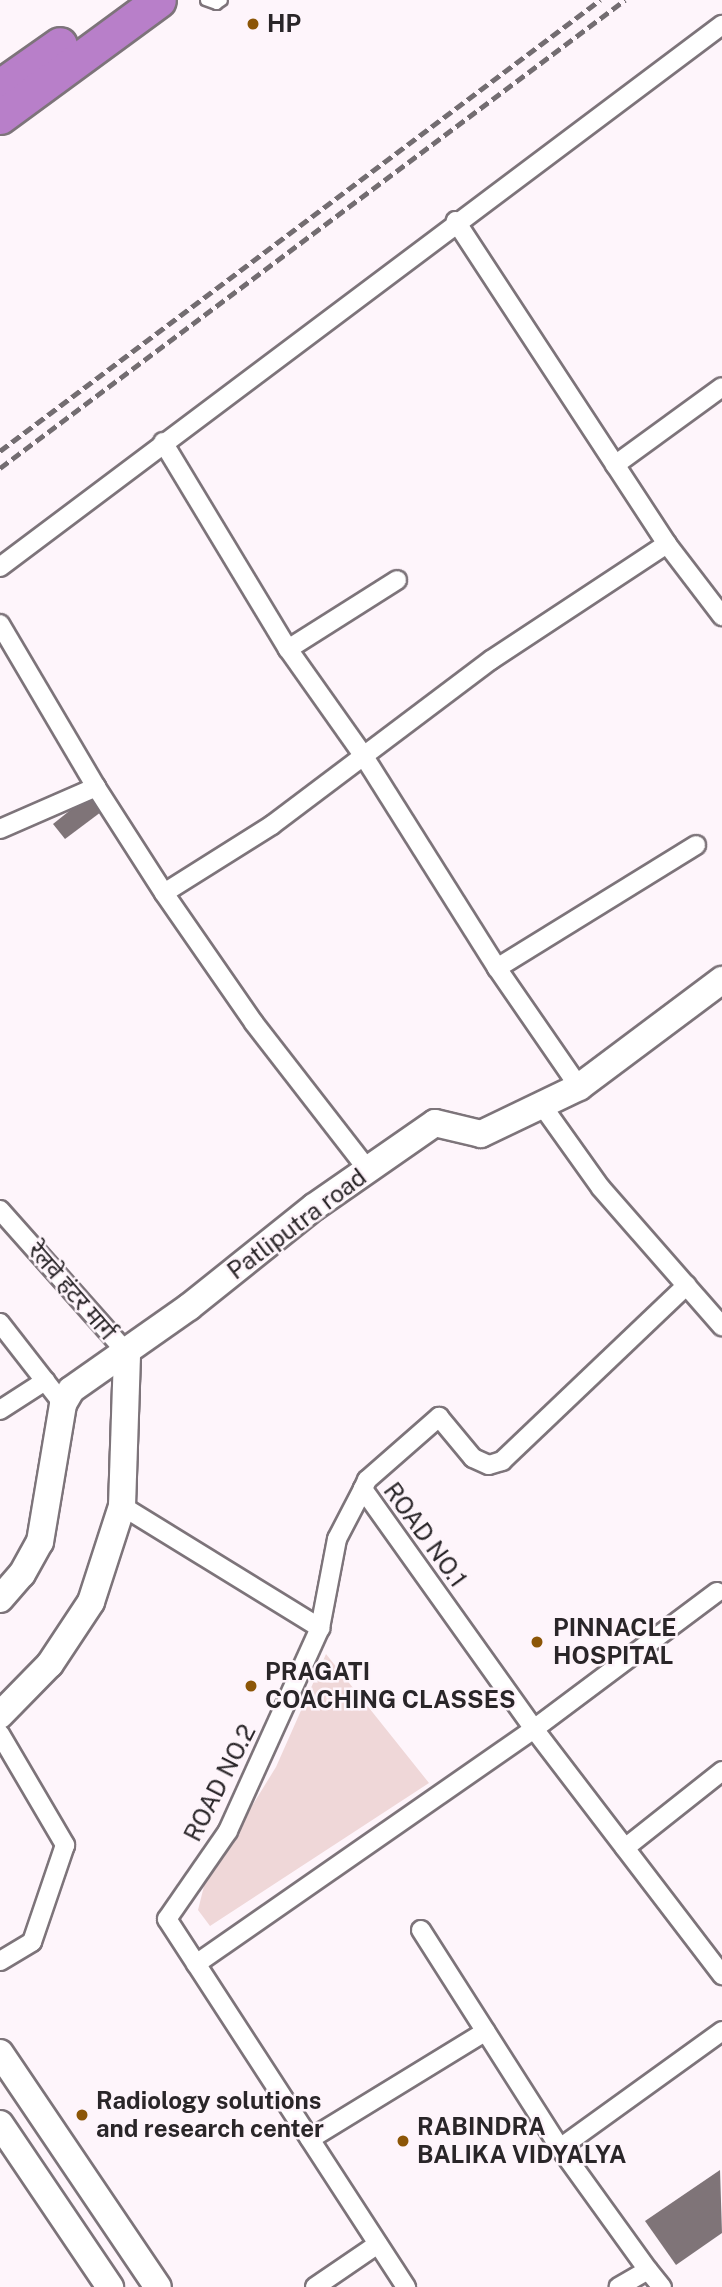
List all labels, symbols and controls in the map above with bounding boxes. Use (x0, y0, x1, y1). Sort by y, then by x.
place label: HP (267, 10, 301, 38)
marker: HP (245, 16, 261, 32)
street label: Patliputra road (222, 1163, 372, 1285)
street label: रेलवे हंटर मार्ग (22, 1236, 122, 1346)
street label: ROAD NO.1 (377, 1477, 473, 1593)
place label: PINNACLE HOSPITAL (553, 1614, 676, 1670)
marker: PINNACLE HOSPITAL (527, 1632, 547, 1652)
place label: PRAGATI COACHING CLASSES (265, 1658, 516, 1714)
marker: PRAGATI COACHING CLASSES (243, 1678, 259, 1694)
street label: ROAD NO.2 (178, 1720, 262, 1846)
place label: Radiology solutions and research center (96, 2087, 324, 2143)
marker: Radiology solutions and research center (74, 2107, 90, 2123)
place label: RABINDRA BALIKA VIDYALYA (417, 2113, 627, 2169)
marker: RABINDRA BALIKA VIDYALYA (395, 2133, 411, 2149)

